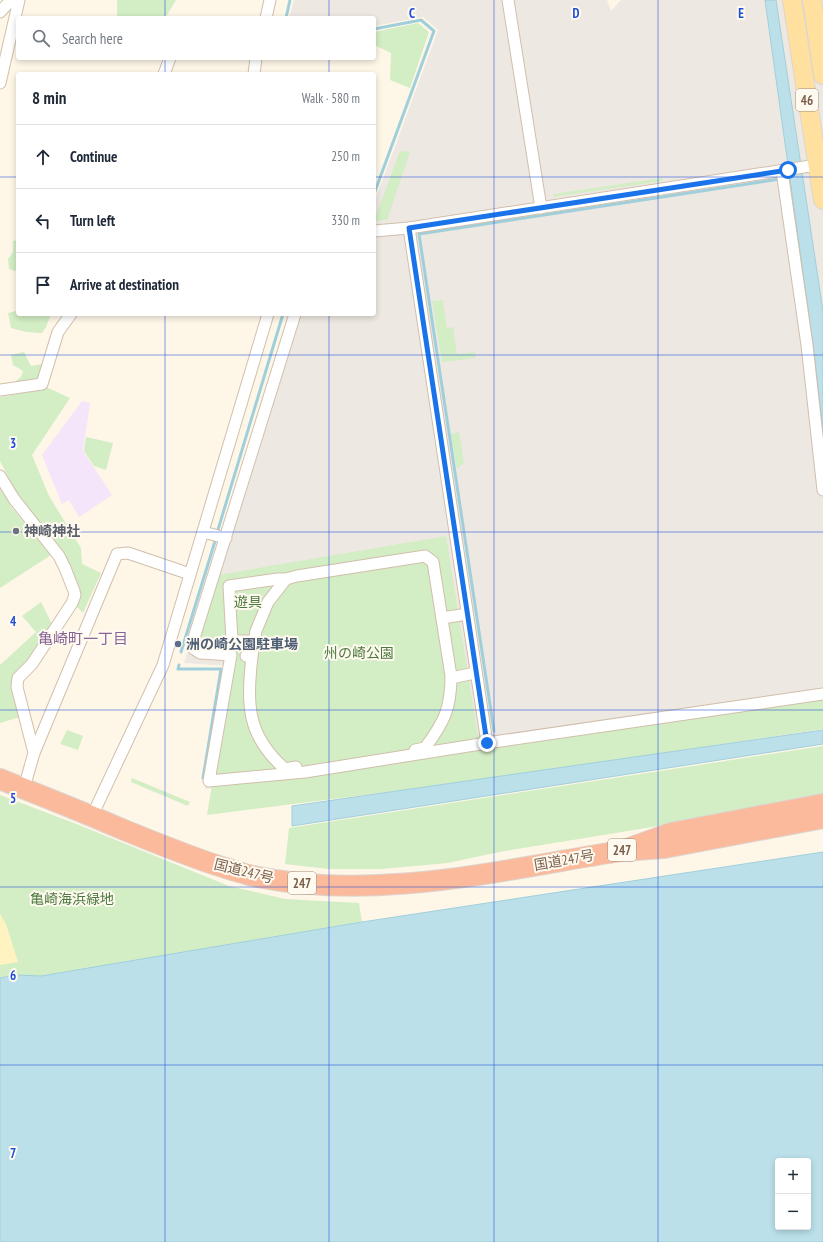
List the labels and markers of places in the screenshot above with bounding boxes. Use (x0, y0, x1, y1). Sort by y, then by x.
place label: 神崎神社 (24, 522, 80, 540)
marker: 神崎神社 (11, 526, 21, 536)
place label: 洲の崎公園駐車場 (186, 635, 298, 653)
marker: 洲の崎公園駐車場 (173, 639, 183, 649)

